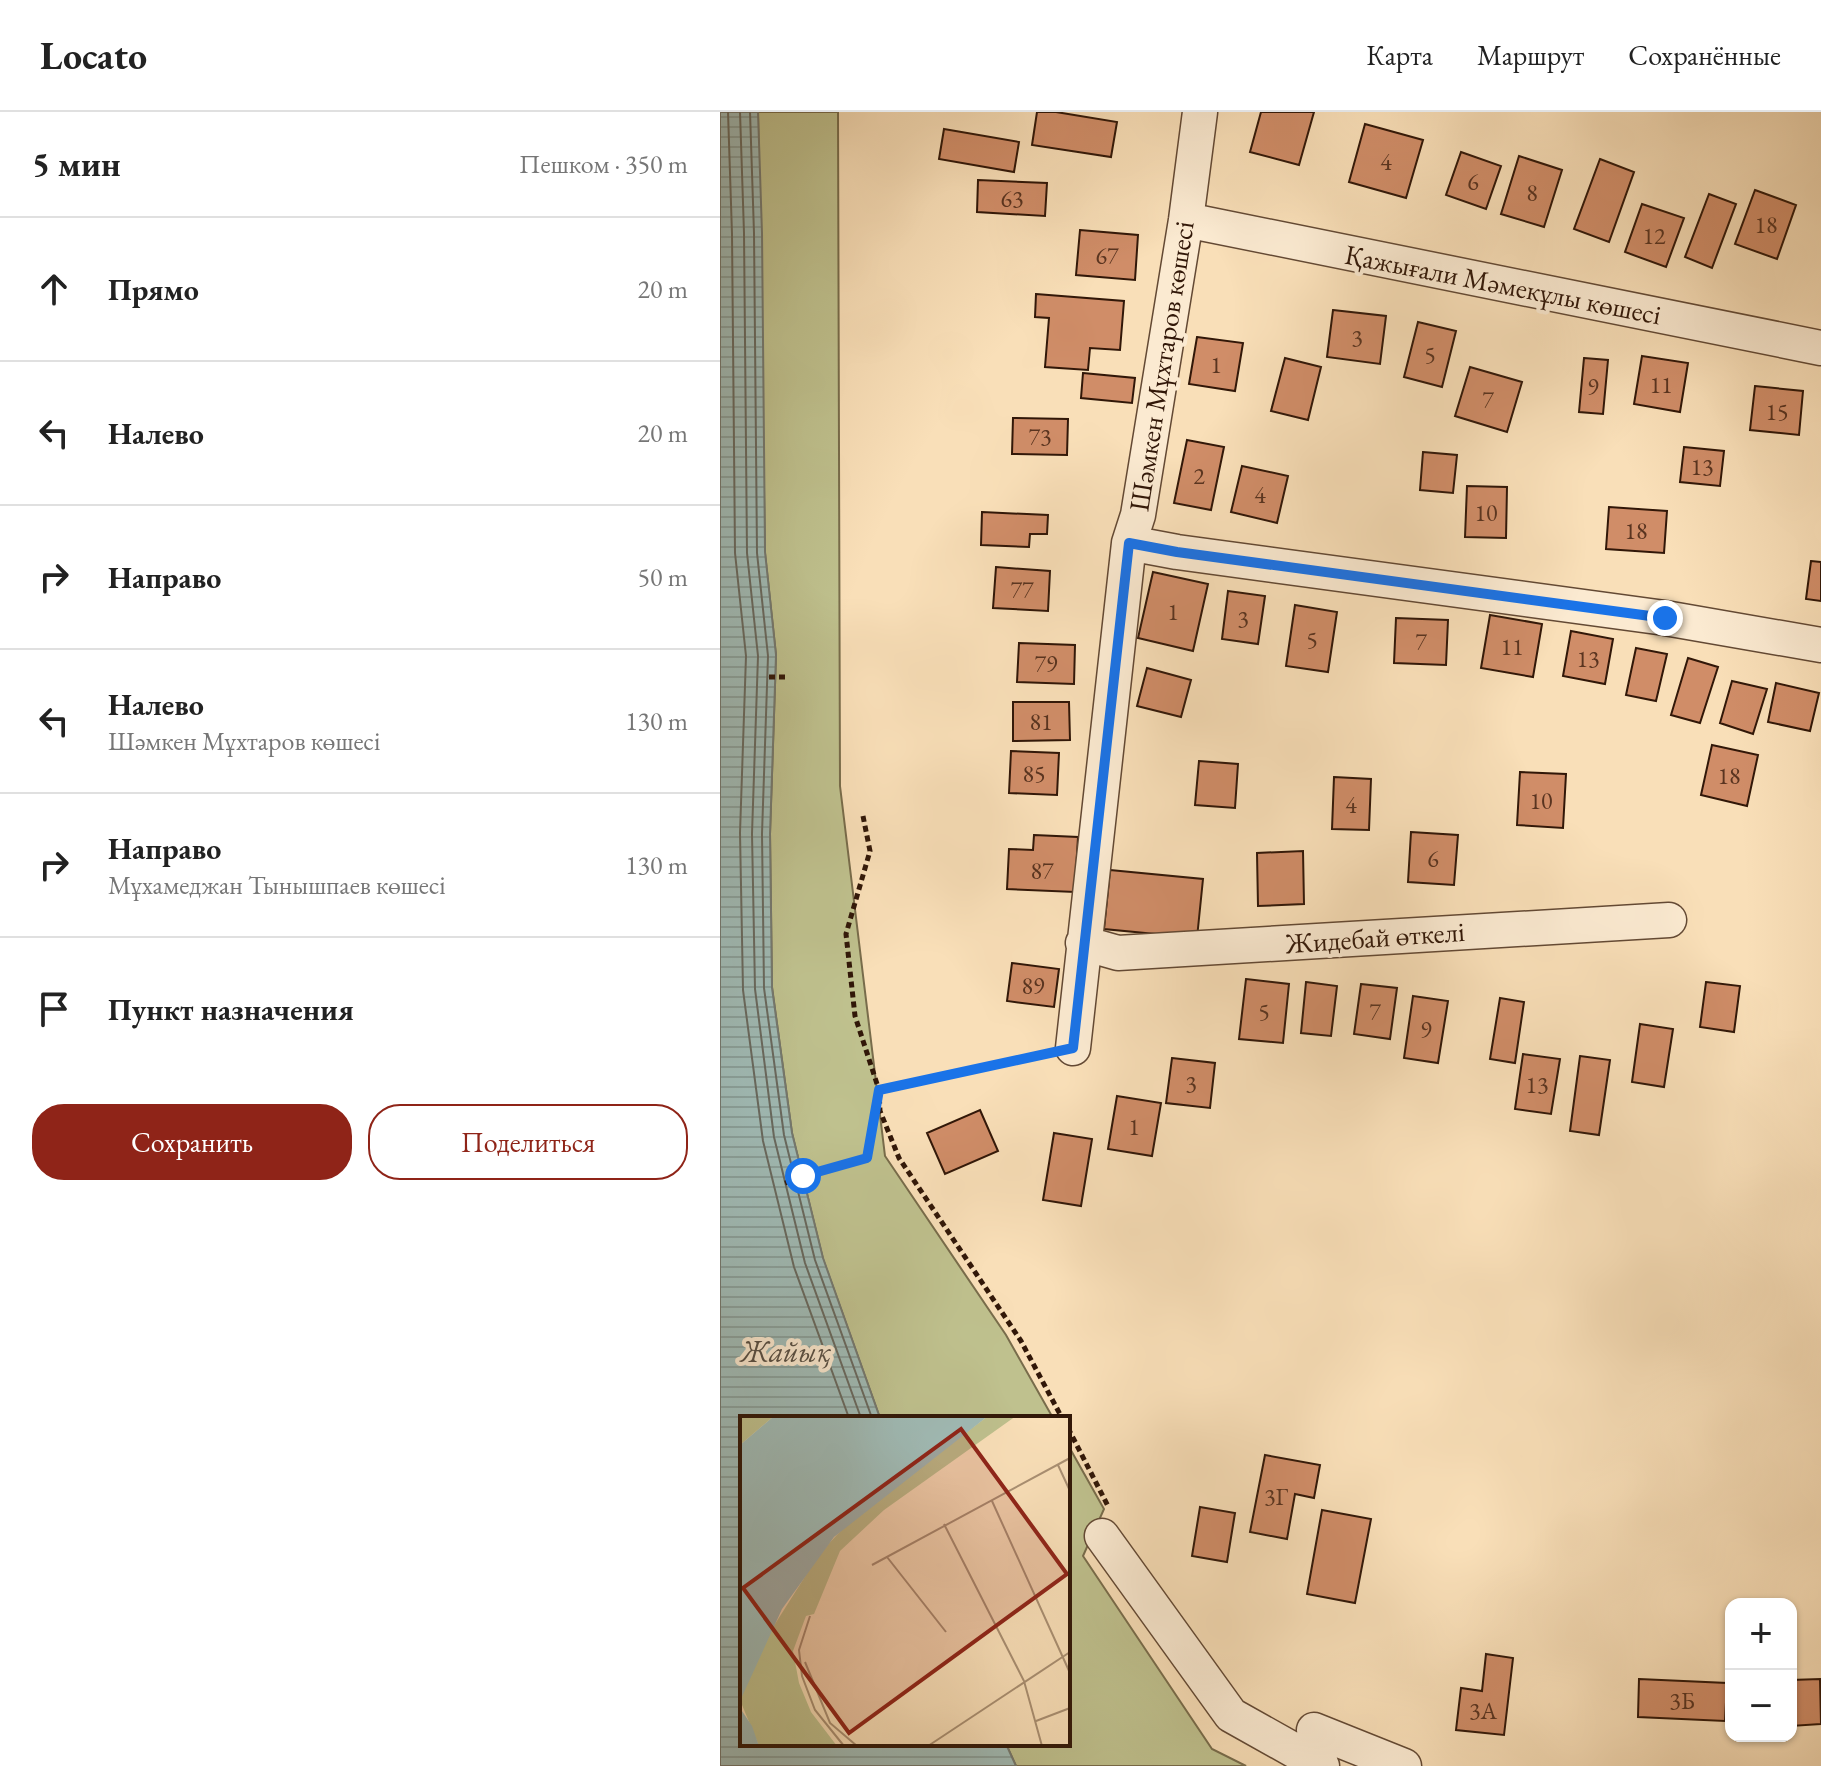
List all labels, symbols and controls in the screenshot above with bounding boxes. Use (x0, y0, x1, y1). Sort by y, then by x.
text: Locato (40, 31, 147, 80)
text: Карта (1366, 37, 1433, 73)
text: Маршрут (1477, 37, 1584, 73)
text: Сохранённые (1628, 37, 1781, 73)
text: 5 мин (32, 142, 121, 186)
house number: 4 (1380, 146, 1392, 177)
text: Пешком · 350 m (519, 147, 688, 181)
house number: 6 (1467, 166, 1479, 197)
house number: 8 (1526, 177, 1538, 208)
house number: 63 (1000, 183, 1024, 214)
house number: 18 (1754, 209, 1778, 240)
street label: Шәмкен Мұхтаров көшесі (1120, 218, 1202, 514)
house number: 12 (1642, 220, 1666, 251)
street label: Қажығали Мәмекұлы көшесі (1342, 236, 1664, 332)
house number: 67 (1095, 240, 1119, 271)
icon: ahead (32, 267, 76, 311)
text: Прямо (108, 270, 199, 309)
text: 20 m (638, 272, 688, 306)
house number: 3 (1351, 322, 1363, 353)
house number: 5 (1424, 339, 1436, 370)
house number: 1 (1210, 349, 1222, 380)
house number: 11 (1649, 369, 1673, 400)
house number: 9 (1587, 371, 1599, 402)
house number: 7 (1482, 384, 1494, 415)
house number: 15 (1765, 396, 1789, 427)
icon: left (32, 411, 76, 455)
text: Налево (108, 414, 204, 453)
text: 20 m (638, 416, 688, 450)
house number: 73 (1028, 421, 1052, 452)
house number: 13 (1690, 451, 1714, 482)
house number: 2 (1193, 460, 1205, 491)
house number: 4 (1254, 479, 1266, 510)
house number: 10 (1474, 497, 1498, 528)
house number: 18 (1624, 515, 1648, 546)
icon: right (32, 555, 76, 599)
text: Направо (108, 558, 221, 597)
text: 50 m (638, 560, 688, 594)
house number: 77 (1010, 574, 1034, 605)
house number: 1 (1167, 596, 1179, 627)
route end (1647, 600, 1683, 636)
house number: 3 (1237, 603, 1249, 634)
house number: 5 (1306, 624, 1318, 655)
house number: 7 (1415, 626, 1427, 657)
house number: 11 (1500, 631, 1524, 662)
house number: 13 (1576, 643, 1600, 674)
house number: 79 (1034, 648, 1058, 679)
text: Налево (108, 685, 204, 724)
icon: left (32, 699, 76, 743)
text: 130 m (625, 704, 688, 738)
house number: 81 (1029, 706, 1053, 737)
text: Шәмкен Мұхтаров көшесі (108, 724, 380, 758)
house number: 85 (1022, 758, 1046, 789)
house number: 18 (1717, 760, 1741, 791)
house number: 10 (1529, 785, 1553, 816)
house number: 4 (1345, 789, 1357, 820)
text: Направо (108, 829, 221, 868)
icon: right (32, 843, 76, 887)
house number: 6 (1427, 843, 1439, 874)
text: 130 m (625, 848, 688, 882)
house number: 87 (1030, 855, 1054, 886)
text: Мұхамеджан Тынышпаев көшесі (108, 868, 446, 902)
street label: Жидебай өткелі (1283, 913, 1466, 961)
house number: 89 (1021, 970, 1045, 1001)
icon: arrive (32, 987, 76, 1031)
text: Пункт назначения (108, 990, 354, 1029)
house number: 5 (1258, 996, 1270, 1027)
house number: 7 (1369, 996, 1381, 1027)
house number: 9 (1420, 1014, 1432, 1045)
house number: 3 (1185, 1068, 1197, 1099)
house number: 13 (1525, 1069, 1549, 1100)
button: Сохранить (32, 1104, 352, 1180)
button: Поделиться (368, 1104, 688, 1180)
house number: 1 (1128, 1111, 1140, 1142)
route start (785, 1158, 821, 1194)
water label: Жайық (738, 1332, 831, 1371)
inset map (740, 1416, 1070, 1746)
house number: 3Г (1264, 1481, 1289, 1512)
map controls (1725, 1598, 1797, 1742)
button: + (1725, 1598, 1797, 1670)
button: − (1725, 1670, 1797, 1742)
house number: 3Б (1669, 1685, 1695, 1716)
house number: 3А (1469, 1695, 1497, 1726)

